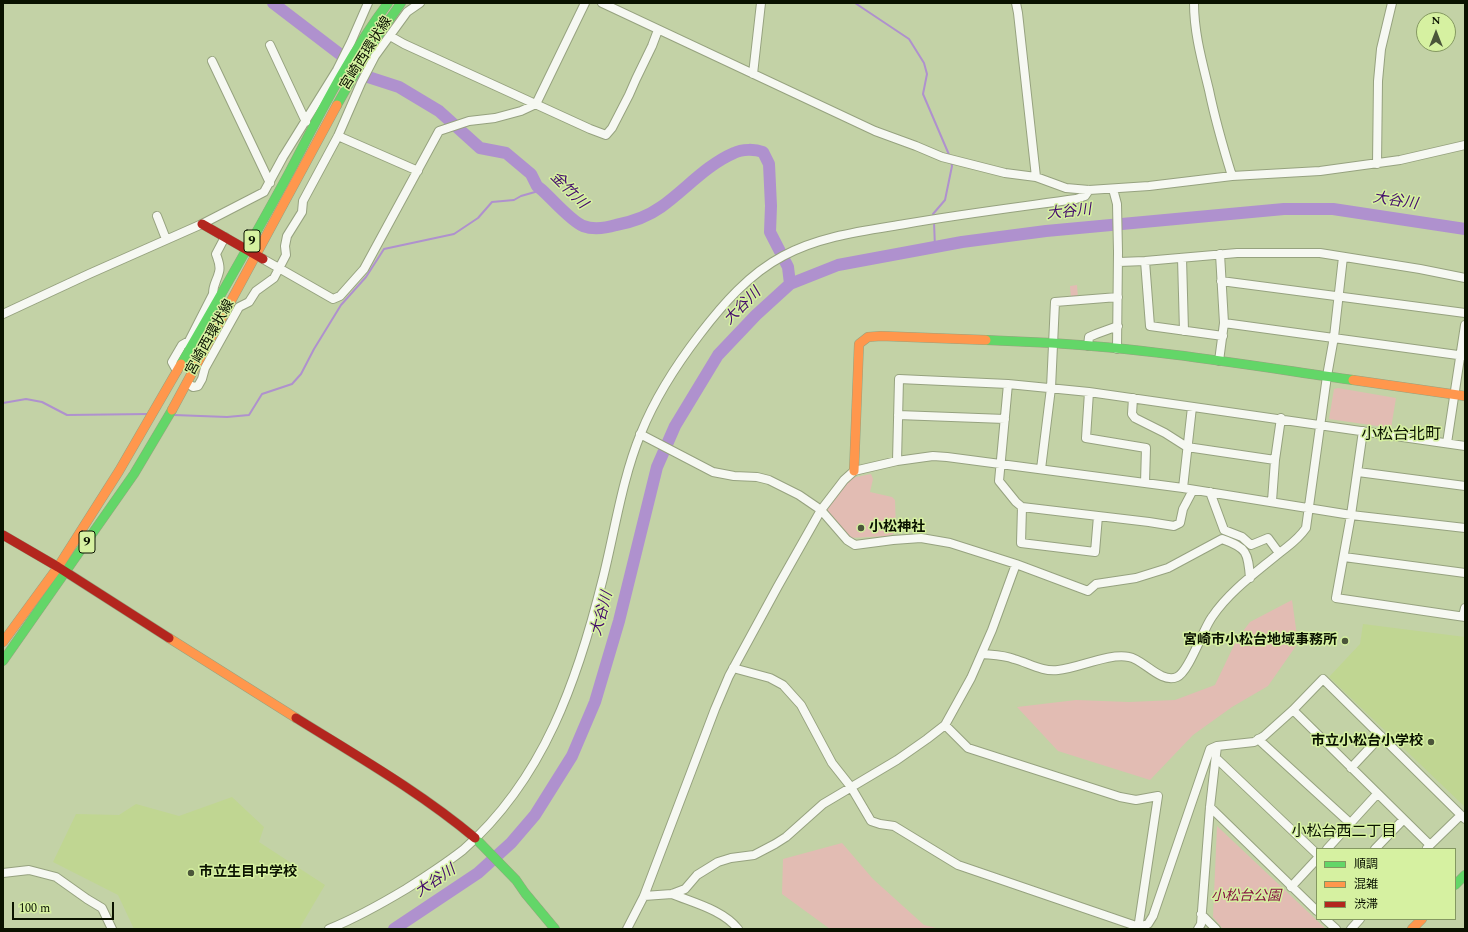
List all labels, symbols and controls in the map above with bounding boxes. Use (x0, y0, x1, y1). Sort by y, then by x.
north arrow (1416, 12, 1456, 52)
text: N (1432, 12, 1440, 29)
street label: 宮崎西環状線 (338, 14, 396, 94)
water label: 金竹川 (546, 169, 590, 213)
water label: 大谷川 (1371, 190, 1419, 214)
water label: 大谷川 (1046, 202, 1092, 224)
road number: 9 (244, 230, 260, 252)
water label: 大谷川 (721, 285, 765, 329)
street label: 宮崎西環状線 (183, 297, 239, 379)
district label: 小松台北町 (1361, 426, 1441, 446)
place label: 小松神社 (869, 520, 925, 536)
marker: 小松神社 (856, 523, 866, 533)
road number: 9 (79, 531, 95, 553)
water label: 大谷川 (588, 590, 618, 638)
place label: 宮崎市小松台地域事務所 (1183, 633, 1337, 649)
marker: 宮崎市小松台地域事務所 (1340, 636, 1350, 646)
place label: 市立小松台小学校 (1311, 734, 1423, 750)
marker: 市立小松台小学校 (1426, 737, 1436, 747)
district label: 小松台西二丁目 (1292, 824, 1396, 842)
legend (1316, 848, 1456, 920)
text: 順調 (1354, 855, 1378, 874)
water label: 大谷川 (412, 862, 460, 902)
place label: 市立生目中学校 (199, 865, 297, 881)
marker: 市立生目中学校 (186, 868, 196, 878)
text: 混雑 (1354, 875, 1378, 894)
park label: 小松台公園 (1211, 889, 1281, 905)
scale bar (14, 894, 116, 920)
text: 渋滞 (1354, 895, 1378, 914)
text: 100 m (19, 899, 50, 918)

